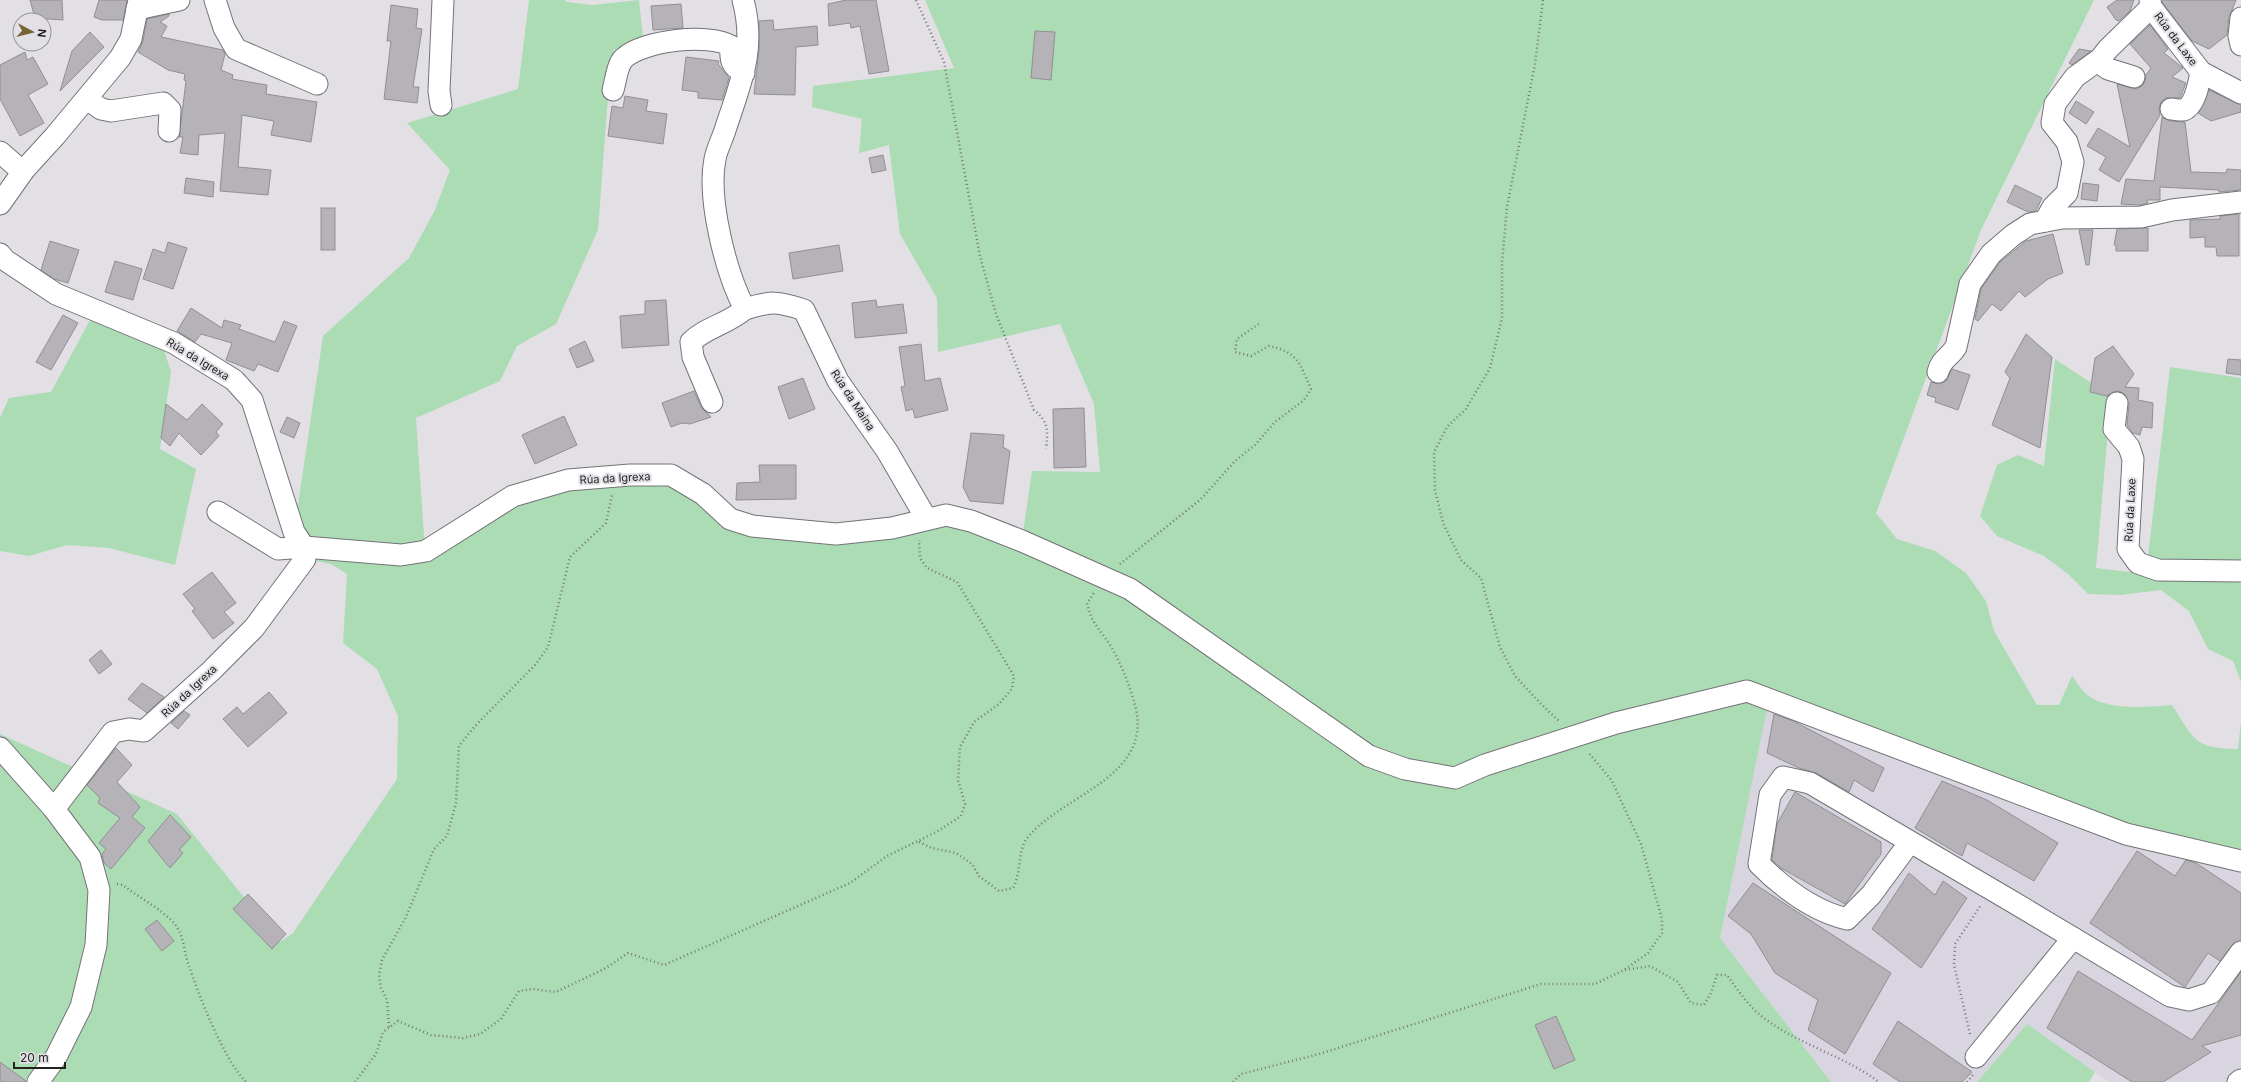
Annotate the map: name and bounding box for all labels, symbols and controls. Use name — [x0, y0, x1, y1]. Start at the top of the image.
street label: Rúa da Laxe — [2151, 9, 2201, 69]
north arrow — [12, 12, 52, 52]
text: N — [34, 28, 49, 38]
street label: Rúa da Igrexa — [164, 335, 232, 383]
street label: Rúa da Maina — [828, 367, 878, 433]
street label: Rúa da Igrexa — [579, 469, 651, 487]
street label: Rúa da Laxe — [2121, 478, 2139, 542]
street label: Rúa da Igrexa — [158, 662, 220, 720]
scale bar — [14, 1044, 65, 1070]
text: 20 m — [20, 1050, 49, 1065]

